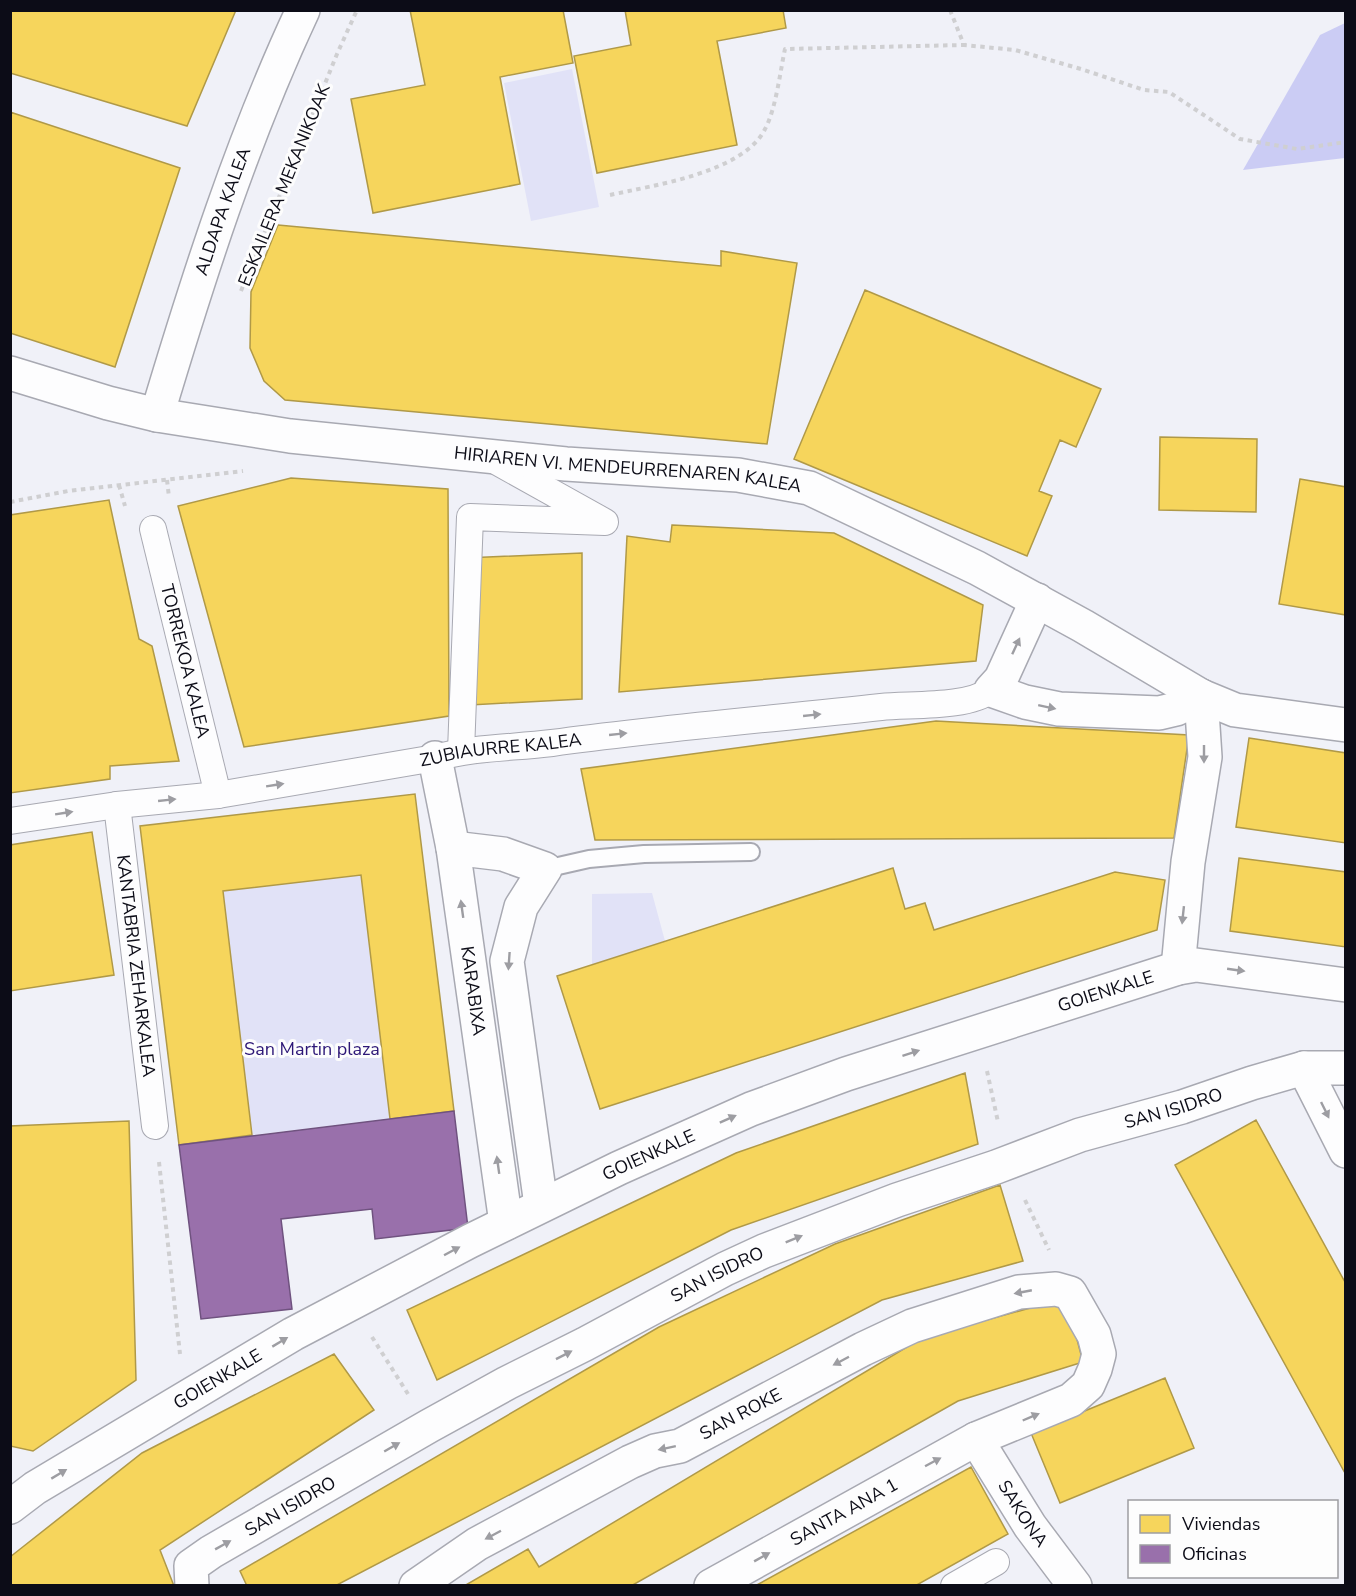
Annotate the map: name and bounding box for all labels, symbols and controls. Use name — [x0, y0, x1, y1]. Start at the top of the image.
street label: ESKAILERA MEKANIKOAK — [232, 80, 336, 290]
street label: ALDAPA KALEA — [189, 144, 256, 278]
street label: HIRIAREN VI. MENDEURRENAREN KALEA — [453, 441, 803, 498]
street label: TORREKOA KALEA — [155, 582, 216, 741]
one-way arrow — [1011, 637, 1021, 655]
one-way arrow — [1038, 703, 1057, 712]
one-way arrow — [802, 710, 821, 720]
street label: ZUBIAURRE KALEA — [418, 727, 583, 772]
one-way arrow — [608, 729, 627, 739]
one-way arrow — [1199, 745, 1209, 764]
one-way arrow — [266, 780, 285, 789]
one-way arrow — [158, 795, 177, 805]
one-way arrow — [54, 809, 73, 818]
street label: KANTABRIA ZEHARKALEA — [111, 854, 161, 1078]
one-way arrow — [457, 900, 466, 919]
one-way arrow — [1178, 905, 1188, 924]
street label: KARABIXA — [455, 944, 491, 1037]
one-way arrow — [505, 952, 514, 971]
street label: GOIENKALE — [1054, 965, 1157, 1018]
one-way arrow — [1227, 966, 1246, 975]
park label: San Martin plaza — [244, 1037, 380, 1061]
one-way arrow — [902, 1048, 920, 1058]
street label: SAN ISIDRO — [1121, 1082, 1226, 1134]
one-way arrow — [1320, 1101, 1330, 1118]
one-way arrow — [719, 1114, 737, 1123]
street label: GOIENKALE — [598, 1124, 699, 1186]
one-way arrow — [494, 1155, 503, 1174]
one-way arrow — [785, 1234, 803, 1243]
street label: SAN ISIDRO — [666, 1241, 768, 1308]
one-way arrow — [443, 1246, 460, 1256]
one-way arrow — [1013, 1288, 1032, 1297]
one-way arrow — [272, 1337, 288, 1348]
street label: GOIENKALE — [169, 1343, 266, 1415]
one-way arrow — [555, 1350, 572, 1360]
one-way arrow — [832, 1355, 850, 1365]
street label: SAN ROKE — [695, 1382, 786, 1445]
one-way arrow — [1022, 1412, 1040, 1422]
one-way arrow — [384, 1442, 401, 1452]
one-way arrow — [658, 1444, 677, 1454]
one-way arrow — [925, 1457, 942, 1467]
one-way arrow — [51, 1469, 67, 1480]
street label: SAN ISIDRO — [240, 1470, 340, 1542]
street label: SANTA ANA 1 — [786, 1472, 902, 1552]
street label: SAKONA — [992, 1476, 1054, 1552]
legend — [1128, 1500, 1338, 1578]
text: Viviendas — [1181, 1512, 1261, 1536]
one-way arrow — [485, 1530, 502, 1540]
one-way arrow — [215, 1540, 232, 1550]
text: Oficinas — [1182, 1542, 1247, 1566]
one-way arrow — [754, 1552, 771, 1562]

